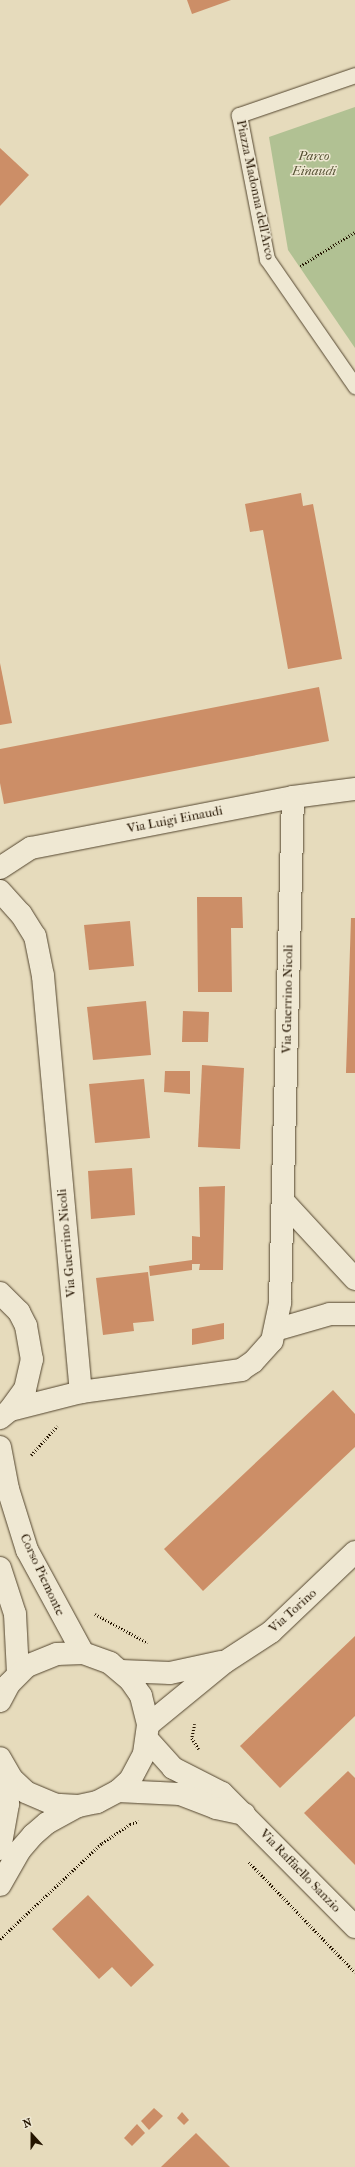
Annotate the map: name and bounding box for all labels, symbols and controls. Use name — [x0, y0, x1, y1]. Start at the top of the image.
street label: Piazza Madonna dell'Arco — [233, 119, 277, 261]
park label: Parco Einaudi — [292, 149, 336, 180]
street label: Via Luigi Einaudi — [126, 803, 224, 837]
street label: Via Guerrino Nicoli — [279, 944, 297, 1054]
street label: Via Guerrino Nicoli — [54, 1188, 80, 1298]
street label: Corso Piemonte — [16, 1531, 68, 1619]
street label: Via Torino — [266, 1586, 320, 1636]
street label: Via Raffaello Sanzio — [256, 1826, 344, 1916]
north arrow — [12, 2115, 52, 2155]
text: N — [21, 2116, 34, 2131]

